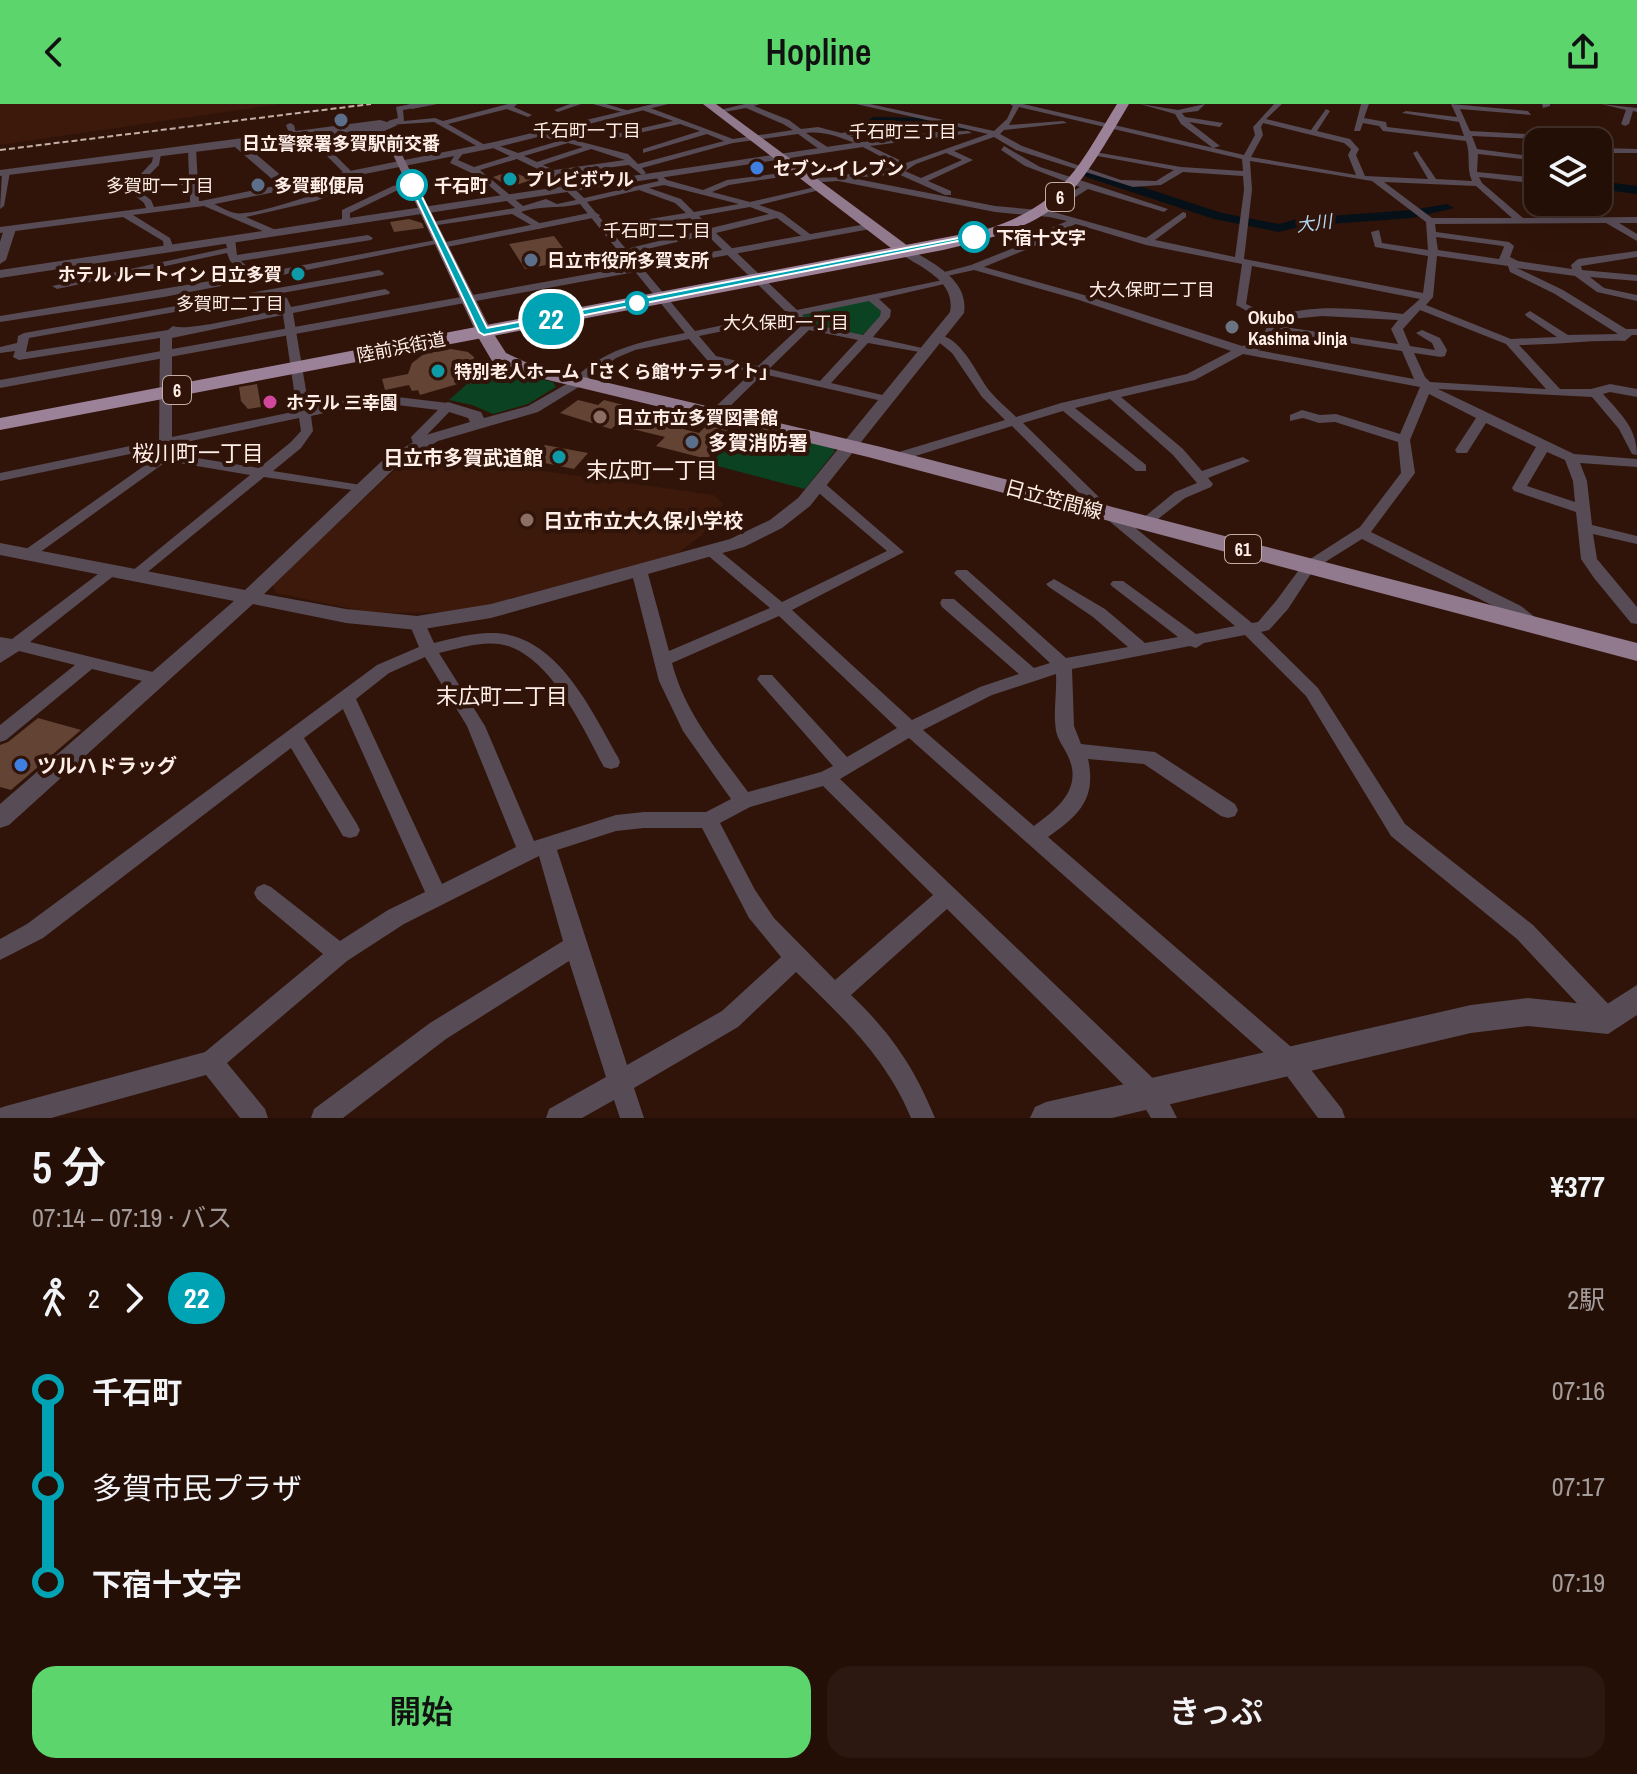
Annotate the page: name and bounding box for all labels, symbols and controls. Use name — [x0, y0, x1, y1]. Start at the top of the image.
text: Hopline — [765, 28, 872, 76]
icon: back — [32, 30, 76, 74]
icon: share — [1561, 30, 1605, 74]
marker: 日立警察署多賀駅前交番 — [332, 111, 350, 129]
district label: 千石町一丁目 — [533, 118, 641, 143]
district label: 千石町三丁目 — [849, 119, 957, 144]
map controls — [1524, 128, 1612, 216]
button: layers — [1524, 128, 1612, 216]
place label: 日立警察署多賀駅前交番 — [242, 131, 440, 156]
place label: セブン-イレブン — [773, 156, 904, 181]
marker: セブン-イレブン — [748, 159, 766, 177]
place label: プレビボウル — [526, 167, 634, 192]
marker: 千石町 — [397, 170, 427, 200]
marker: プレビボウル — [501, 170, 519, 188]
district label: 多賀町一丁目 — [106, 173, 214, 198]
place label: 多賀郵便局 — [274, 173, 364, 198]
place label: 千石町 — [434, 173, 488, 198]
marker: 多賀郵便局 — [249, 176, 267, 194]
road number: 6 — [1046, 183, 1074, 211]
water label: 大川 — [1295, 208, 1335, 238]
district label: 千石町二丁目 — [603, 218, 711, 243]
marker: 下宿十文字 — [959, 222, 989, 252]
place label: 下宿十文字 — [996, 225, 1086, 250]
place label: 日立市役所多賀支所 — [547, 248, 709, 273]
marker: 日立市役所多賀支所 — [522, 251, 540, 269]
place label: ホテル ルートイン 日立多賀 — [58, 262, 282, 287]
marker: ホテル ルートイン 日立多賀 — [289, 265, 307, 283]
district label: 大久保町二丁目 — [1089, 277, 1215, 302]
district label: 多賀町二丁目 — [176, 291, 284, 316]
unlabelled marker — [626, 292, 648, 314]
line badge: 22 — [515, 293, 587, 345]
text: 22 — [538, 300, 564, 338]
place label: Okubo Kashima Jinja — [1248, 305, 1348, 351]
district label: 大久保町一丁目 — [723, 310, 849, 335]
marker: Okubo Kashima Jinja — [1223, 318, 1241, 336]
street label: 陸前浜街道 — [354, 326, 448, 368]
place label: 特別老人ホーム「さくら館サテライト」 — [454, 359, 777, 384]
marker: 特別老人ホーム「さくら館サテライト」 — [429, 362, 447, 380]
road number: 6 — [163, 376, 191, 404]
place label: ホテル 三幸園 — [286, 390, 398, 415]
marker: ホテル 三幸園 — [261, 393, 279, 411]
place label: 日立市立多賀図書館 — [616, 405, 778, 430]
marker: 日立市立多賀図書館 — [591, 408, 609, 426]
place label: 多賀消防署 — [708, 429, 808, 456]
marker: 多賀消防署 — [683, 433, 701, 451]
district label: 桜川町一丁目 — [132, 438, 264, 468]
place label: 日立市多賀武道館 — [383, 444, 543, 471]
marker: 日立市多賀武道館 — [550, 448, 568, 466]
district label: 末広町一丁目 — [586, 455, 718, 485]
street label: 日立笠間線 — [1002, 473, 1106, 525]
place label: 日立市立大久保小学校 — [543, 507, 743, 534]
marker: 日立市立大久保小学校 — [518, 511, 536, 529]
road number: 61 — [1225, 535, 1261, 563]
district label: 末広町二丁目 — [436, 681, 568, 711]
place label: ツルハドラッグ — [37, 752, 177, 779]
marker: ツルハドラッグ — [12, 756, 30, 774]
text: 5 分 — [32, 1137, 106, 1197]
text: ¥377 — [1550, 1166, 1605, 1206]
text: 07:14 – 07:19 · バス — [32, 1200, 232, 1235]
icon: walk — [32, 1276, 76, 1320]
icon: forward — [112, 1276, 156, 1320]
text: 22 — [184, 1279, 209, 1317]
text: 2 — [88, 1281, 100, 1316]
text: 2駅 — [1567, 1282, 1605, 1317]
text: 千石町 — [92, 1372, 182, 1412]
text: 07:16 — [1552, 1373, 1605, 1408]
text: 多賀市民プラザ — [92, 1468, 302, 1508]
text: 07:17 — [1552, 1469, 1605, 1504]
text: 下宿十文字 — [92, 1564, 242, 1604]
text: 07:19 — [1552, 1565, 1605, 1600]
button: 開始 — [32, 1666, 811, 1758]
button: きっぷ — [827, 1666, 1605, 1758]

